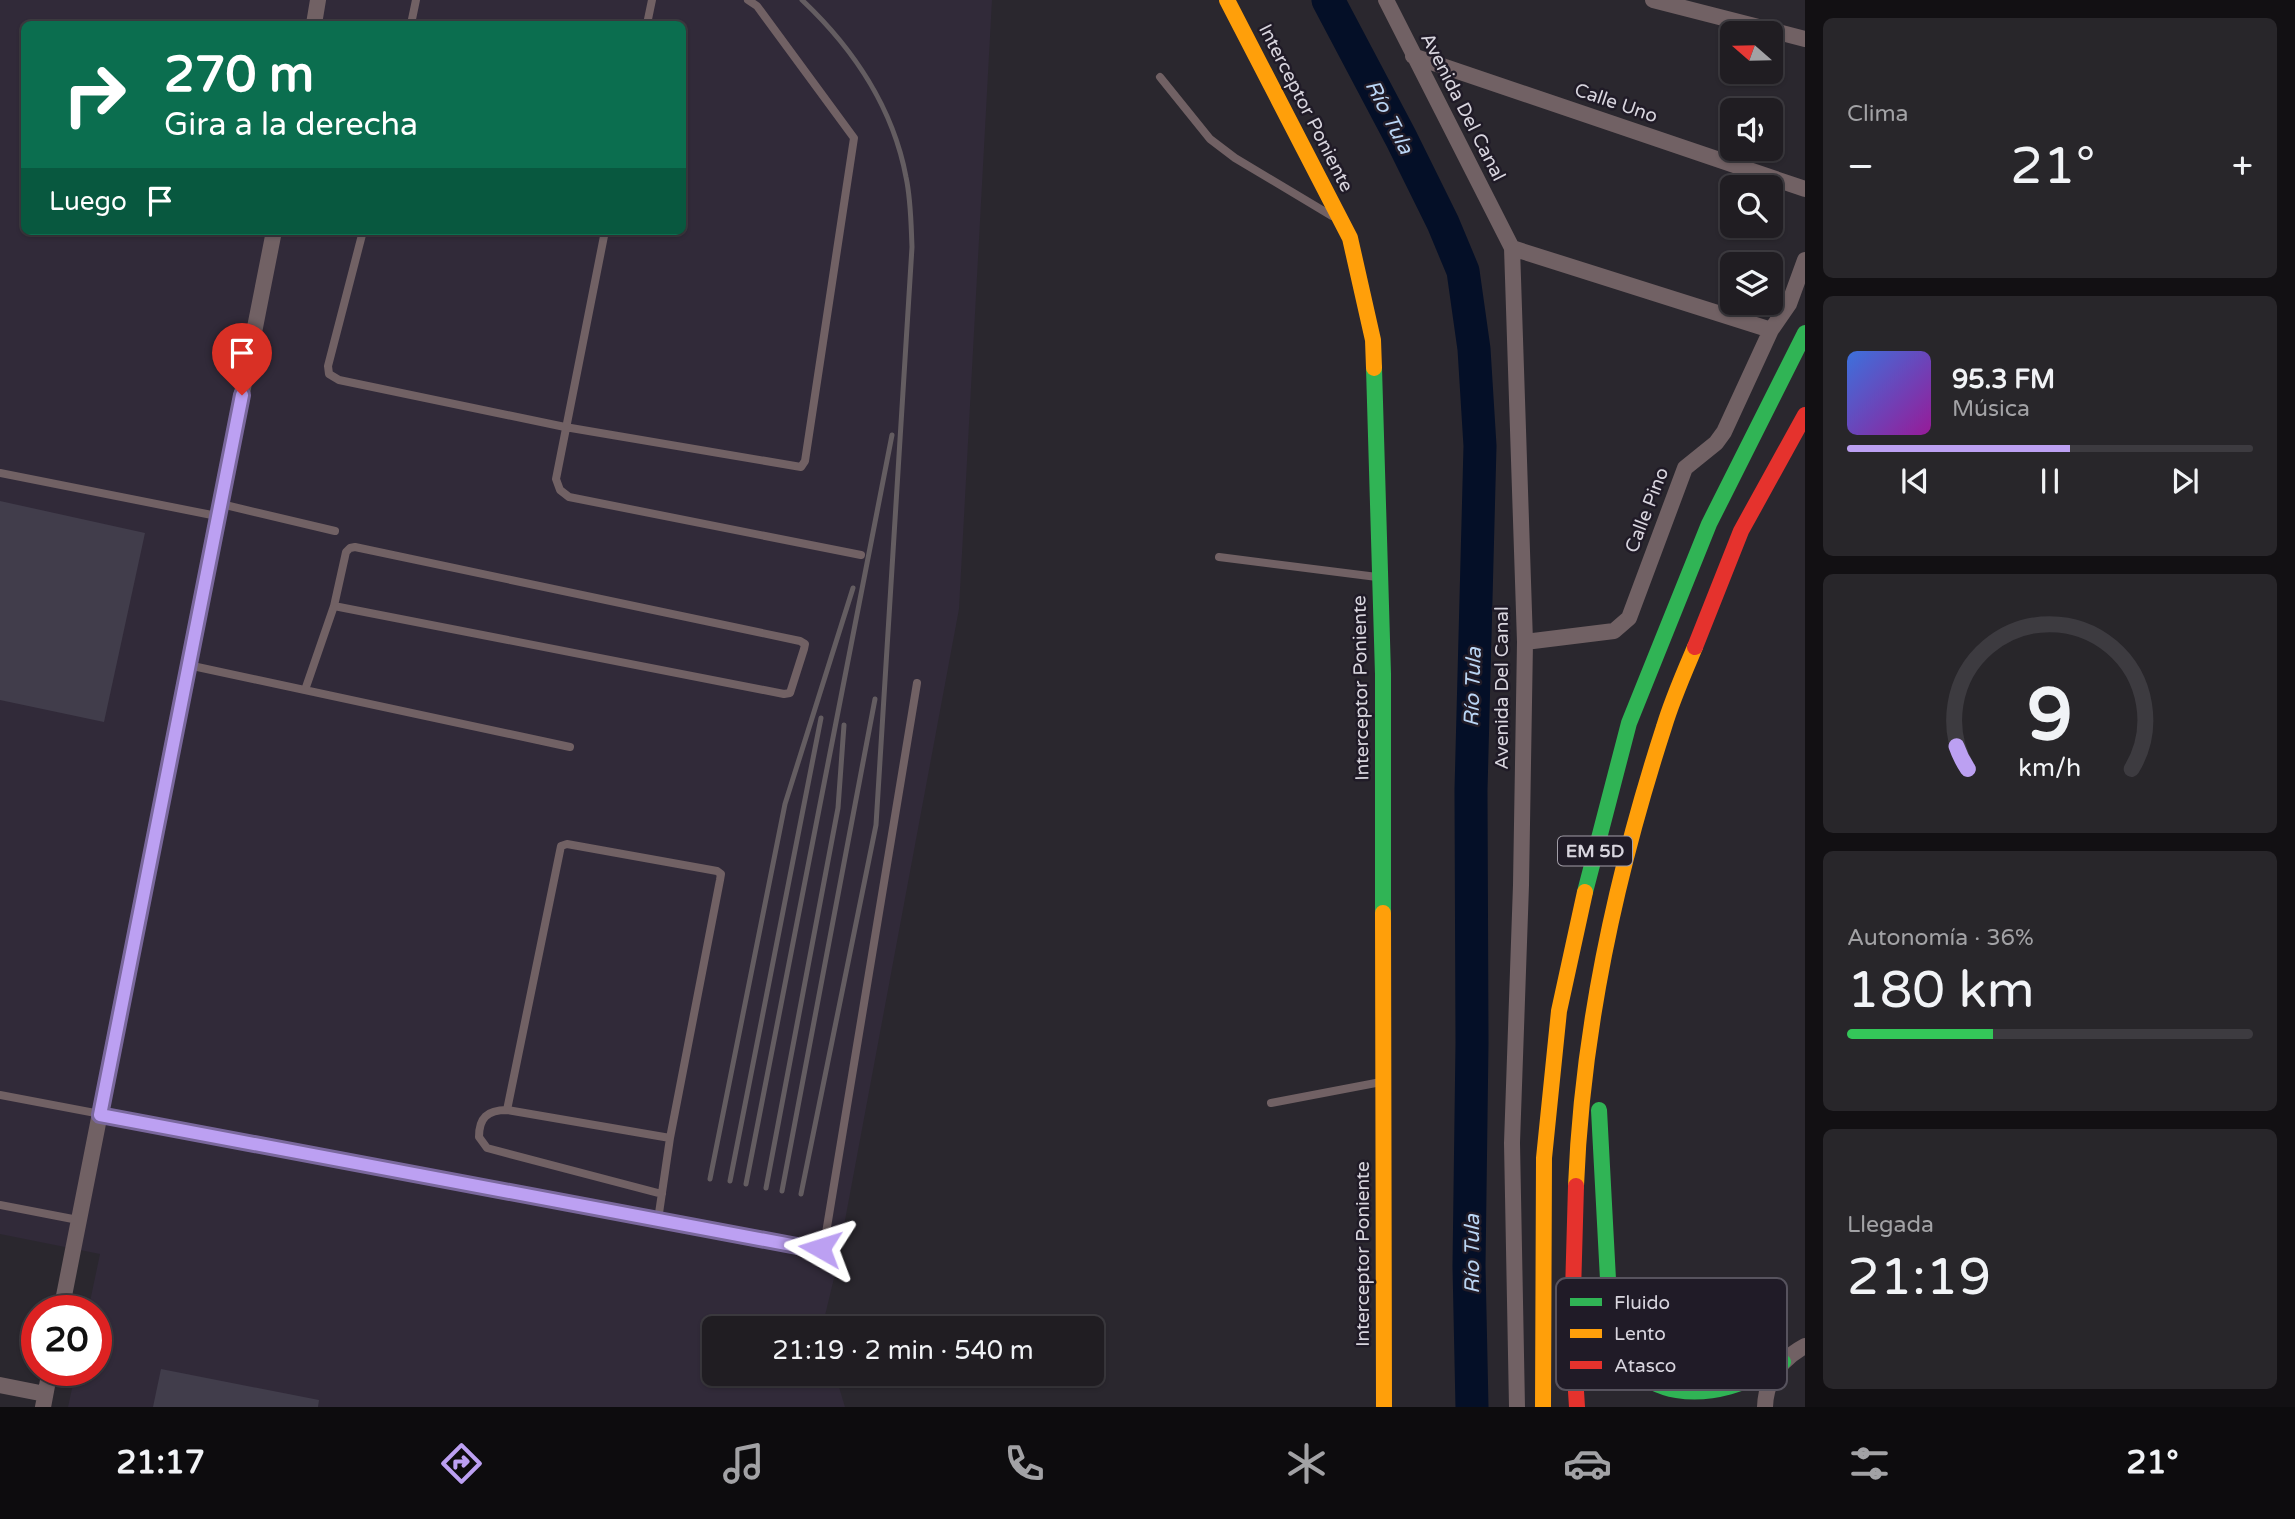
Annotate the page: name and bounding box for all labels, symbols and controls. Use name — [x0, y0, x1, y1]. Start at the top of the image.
street label: Interceptor Poniente — [1254, 20, 1358, 196]
north arrow — [1720, 21, 1783, 84]
map controls — [1720, 21, 1783, 315]
street label: Avenida Del Canal — [1416, 29, 1510, 185]
text: 270 m — [164, 46, 314, 105]
icon: right — [49, 49, 140, 140]
water label: Río Tula — [1360, 76, 1419, 159]
street label: Calle Uno — [1572, 79, 1660, 127]
button: sound — [1720, 98, 1783, 161]
text: Clima — [1847, 100, 1908, 128]
text: Gira a la derecha — [164, 106, 418, 144]
text: 21° — [2010, 135, 2095, 198]
text: − — [1847, 144, 1874, 190]
text: + — [2232, 144, 2253, 190]
button: search — [1720, 175, 1783, 238]
icon: arrive — [141, 182, 179, 220]
text: Luego — [49, 186, 127, 217]
button: layers — [1720, 252, 1783, 315]
pin — [212, 323, 272, 395]
icon: arrive — [223, 334, 261, 372]
text: 95.3 FM — [1952, 364, 2055, 395]
text: Música — [1952, 395, 2030, 423]
icon: previous — [1896, 462, 1934, 500]
icon: pause — [2031, 462, 2069, 500]
icon: next — [2166, 462, 2204, 500]
street label: Calle Pino — [1621, 464, 1673, 556]
street label: Interceptor Poniente — [1348, 595, 1374, 781]
street label: Avenida Del Canal — [1491, 606, 1513, 770]
water label: Río Tula — [1459, 646, 1487, 727]
text: 9 — [2027, 673, 2073, 761]
text: km/h — [2019, 753, 2081, 783]
road number: EM 5D — [1558, 836, 1632, 866]
text: Autonomía · 36% — [1847, 924, 2034, 952]
text: 180 km — [1847, 959, 2035, 1022]
street label: Interceptor Poniente — [1352, 1161, 1374, 1347]
position arrow — [783, 1211, 857, 1285]
text: Llegada — [1847, 1211, 1934, 1239]
water label: Río Tula — [1460, 1213, 1485, 1294]
text: 21:19 — [1847, 1246, 1991, 1309]
legend — [1556, 1278, 1787, 1390]
text: Fluido — [1614, 1292, 1670, 1314]
speed limit sign: 20 — [21, 1295, 112, 1386]
text: Lento — [1614, 1323, 1666, 1345]
text: 21:19 · 2 min · 540 m — [772, 1335, 1034, 1366]
text: Atasco — [1614, 1355, 1676, 1377]
icon: directions — [437, 1439, 486, 1488]
icon: music — [719, 1439, 768, 1488]
icon: phone — [1000, 1439, 1049, 1488]
icon: climate — [1282, 1439, 1331, 1488]
icon: car — [1563, 1439, 1612, 1488]
icon: filters — [1845, 1439, 1894, 1488]
text: 21:17 — [116, 1444, 205, 1482]
text: 21° — [2126, 1444, 2179, 1482]

